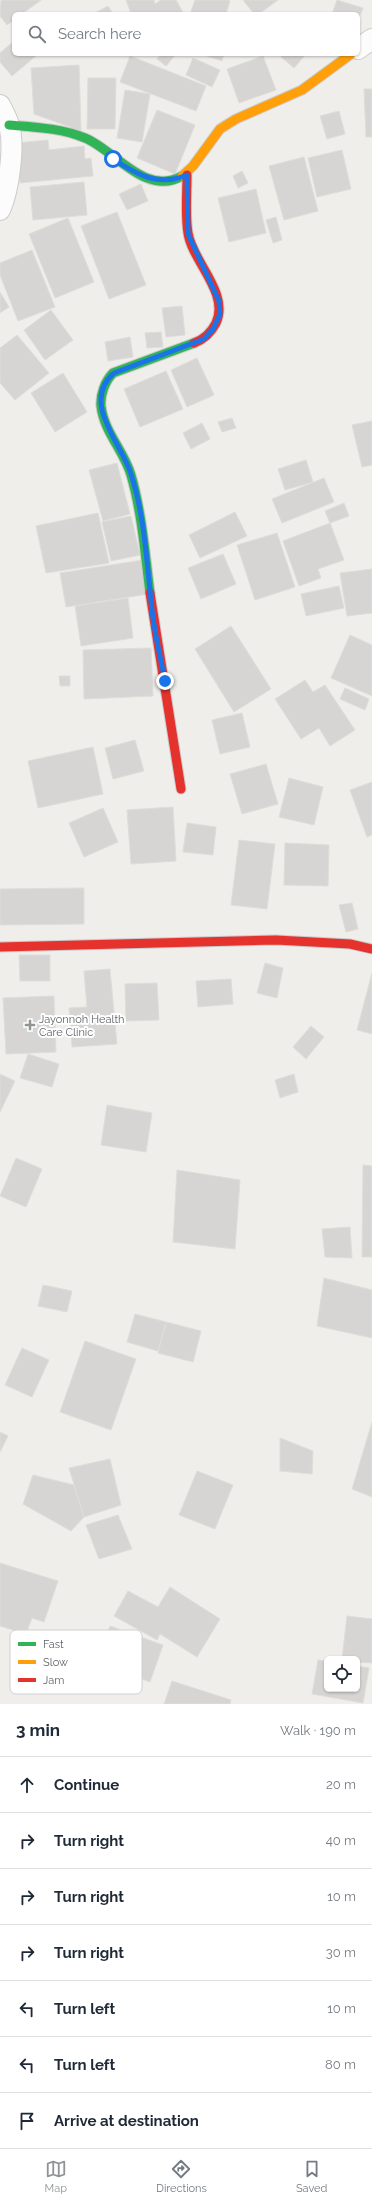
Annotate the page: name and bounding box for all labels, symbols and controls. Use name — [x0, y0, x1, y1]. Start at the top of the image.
search box — [12, 12, 360, 56]
icon: search — [26, 23, 48, 45]
text: Search here — [58, 25, 141, 43]
route start — [104, 150, 122, 168]
route end — [156, 672, 174, 690]
place label: Jayonnoh Health Care Clinic — [39, 1013, 124, 1039]
marker: Jayonnoh Health Care Clinic — [24, 1019, 36, 1031]
legend — [10, 1630, 142, 1694]
text: Fast — [43, 1638, 64, 1651]
text: Slow — [43, 1656, 68, 1669]
map controls — [324, 1656, 360, 1692]
button: locate — [324, 1656, 360, 1692]
text: Jam — [43, 1674, 64, 1687]
text: 3 min — [16, 1720, 60, 1740]
text: Walk · 190 m — [280, 1723, 356, 1738]
icon: ahead — [16, 1774, 38, 1796]
text: Continue — [54, 1776, 119, 1794]
text: 20 m — [326, 1777, 356, 1792]
icon: right — [16, 1830, 38, 1852]
text: Turn right — [54, 1832, 124, 1850]
text: 40 m — [326, 1833, 356, 1848]
icon: right — [16, 1886, 38, 1908]
text: Turn right — [54, 1888, 124, 1906]
text: 10 m — [327, 1889, 356, 1904]
icon: right — [16, 1942, 38, 1964]
text: Turn right — [54, 1944, 124, 1962]
text: 30 m — [326, 1945, 356, 1960]
icon: left — [16, 1998, 38, 2020]
text: Turn left — [54, 2000, 115, 2018]
text: 10 m — [327, 2001, 356, 2016]
icon: left — [16, 2054, 38, 2076]
text: Turn left — [54, 2056, 115, 2074]
text: 80 m — [325, 2057, 356, 2072]
icon: arrive — [16, 2110, 38, 2132]
text: Arrive at destination — [54, 2112, 199, 2130]
tab: Map — [45, 2158, 67, 2195]
tab: Directions — [156, 2158, 207, 2195]
tab: Saved — [296, 2158, 327, 2195]

